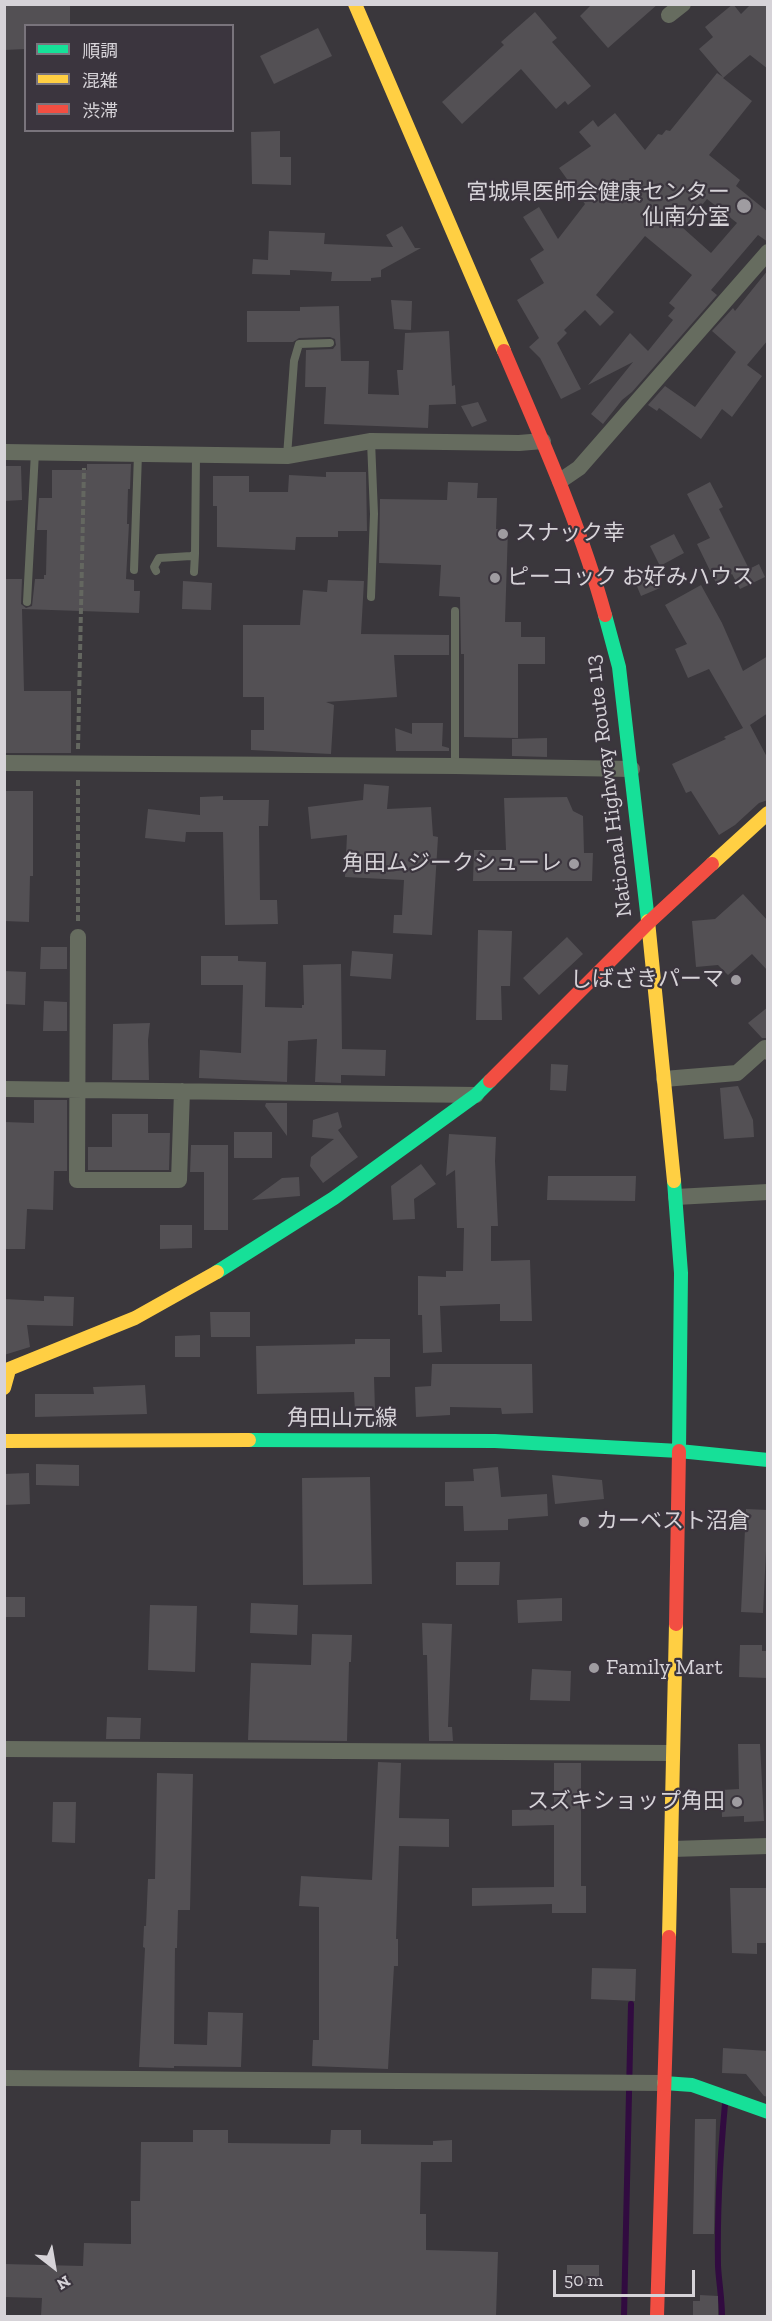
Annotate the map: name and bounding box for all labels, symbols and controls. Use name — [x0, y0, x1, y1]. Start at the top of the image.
legend — [24, 24, 234, 132]
text: 順調 — [82, 40, 118, 62]
text: 混雑 — [82, 70, 118, 92]
text: 渋滞 — [82, 100, 118, 122]
place label: 宮城県医師会健康センター 仙南分室 — [466, 180, 730, 231]
marker: 宮城県医師会健康センター 仙南分室 — [735, 197, 753, 215]
place label: スナック幸 — [515, 521, 625, 547]
marker: スナック幸 — [496, 527, 510, 541]
place label: ピーコック お好みハウス — [507, 565, 754, 591]
marker: ピーコック お好みハウス — [488, 571, 502, 585]
street label: National Highway Route 113 — [580, 653, 638, 919]
place label: 角田ムジークシューレ — [342, 851, 562, 877]
marker: 角田ムジークシューレ — [567, 857, 581, 871]
place label: しばざきパーマ — [570, 967, 724, 993]
marker: しばざきパーマ — [729, 973, 743, 987]
street label: 角田山元線 — [287, 1406, 397, 1432]
place label: カーベスト沼倉 — [596, 1509, 750, 1535]
marker: カーベスト沼倉 — [577, 1515, 591, 1529]
place label: Family Mart — [606, 1655, 723, 1681]
marker: Family Mart — [587, 1661, 601, 1675]
place label: スズキショップ角田 — [527, 1789, 725, 1815]
marker: スズキショップ角田 — [730, 1795, 744, 1809]
north arrow — [24, 2237, 84, 2297]
scale bar — [556, 2258, 698, 2296]
text: 50 m — [564, 2269, 603, 2291]
text: N — [53, 2272, 74, 2294]

